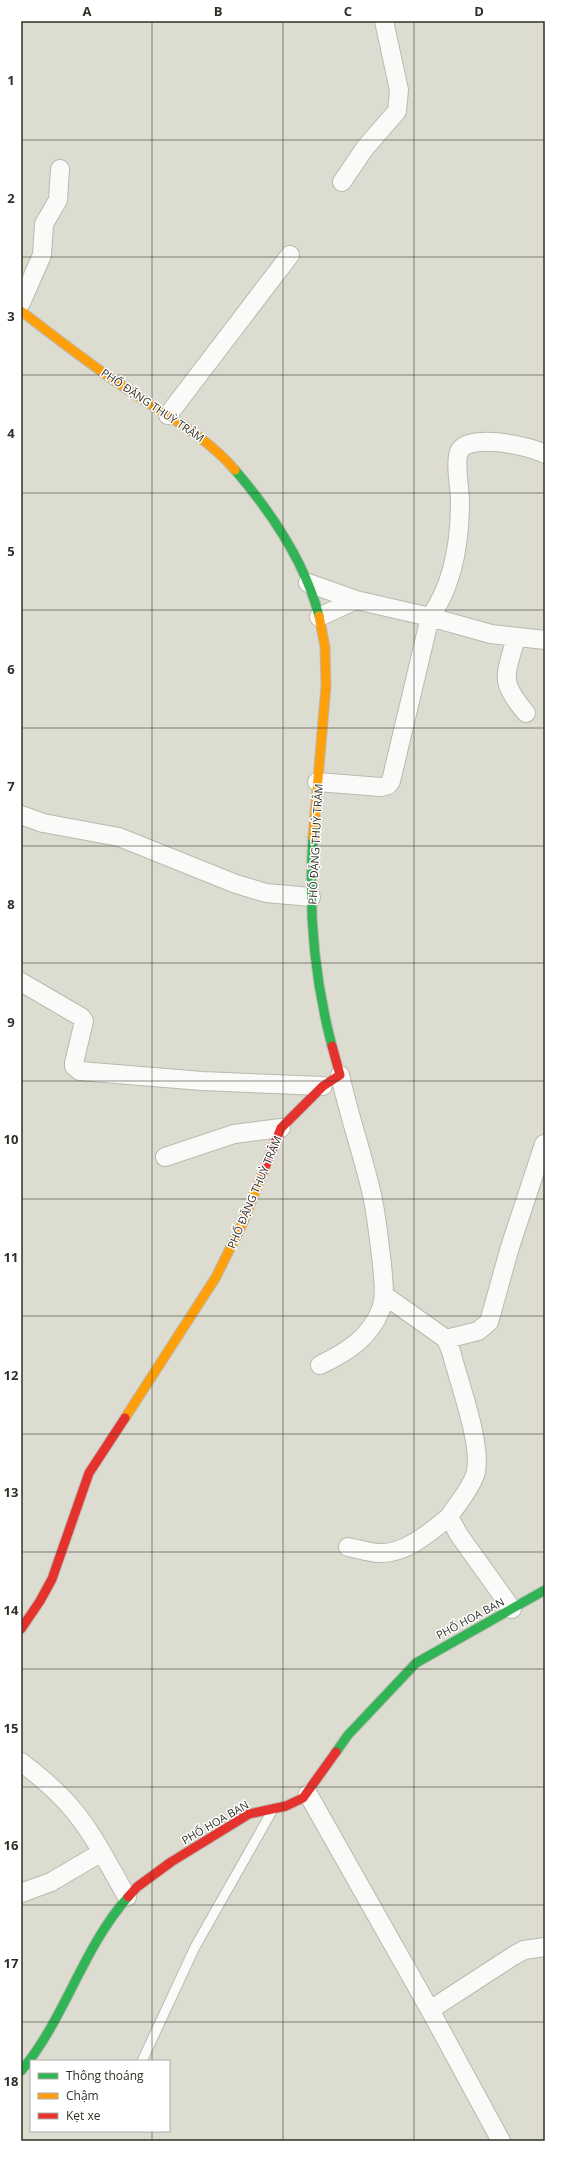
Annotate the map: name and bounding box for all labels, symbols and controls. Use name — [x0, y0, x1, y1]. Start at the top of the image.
text: A — [83, 2, 92, 20]
text: B — [214, 2, 223, 20]
text: C — [344, 2, 352, 20]
text: D — [474, 2, 484, 20]
text: 1 — [7, 71, 15, 89]
text: 2 — [7, 189, 15, 207]
text: 3 — [7, 307, 15, 325]
street label: PHỐ ĐẶNG THUỲ TRÂM — [99, 365, 207, 445]
text: 4 — [7, 424, 15, 442]
text: 5 — [7, 542, 15, 560]
text: 6 — [7, 660, 15, 678]
text: 7 — [7, 777, 15, 795]
street label: PHỐ ĐẶNG THUỲ TRÂM — [304, 783, 326, 905]
text: 8 — [7, 895, 15, 913]
text: 9 — [7, 1013, 15, 1031]
text: 10 — [4, 1130, 18, 1148]
street label: PHỐ ĐẶNG THUỲ TRÂM — [223, 1133, 285, 1251]
text: 11 — [4, 1248, 18, 1266]
text: 12 — [4, 1366, 19, 1384]
text: 13 — [4, 1483, 18, 1501]
street label: PHỐ HOA BAN — [433, 1594, 507, 1642]
text: 14 — [4, 1601, 19, 1619]
text: 15 — [4, 1719, 18, 1737]
street label: PHỐ HOA BAN — [179, 1797, 251, 1847]
text: 16 — [4, 1836, 19, 1854]
text: 17 — [4, 1954, 19, 1972]
legend — [30, 2060, 170, 2132]
text: Thông thoáng — [66, 2067, 144, 2084]
text: 18 — [4, 2072, 18, 2090]
text: Chậm — [66, 2087, 99, 2104]
text: Kẹt xe — [66, 2107, 101, 2124]

